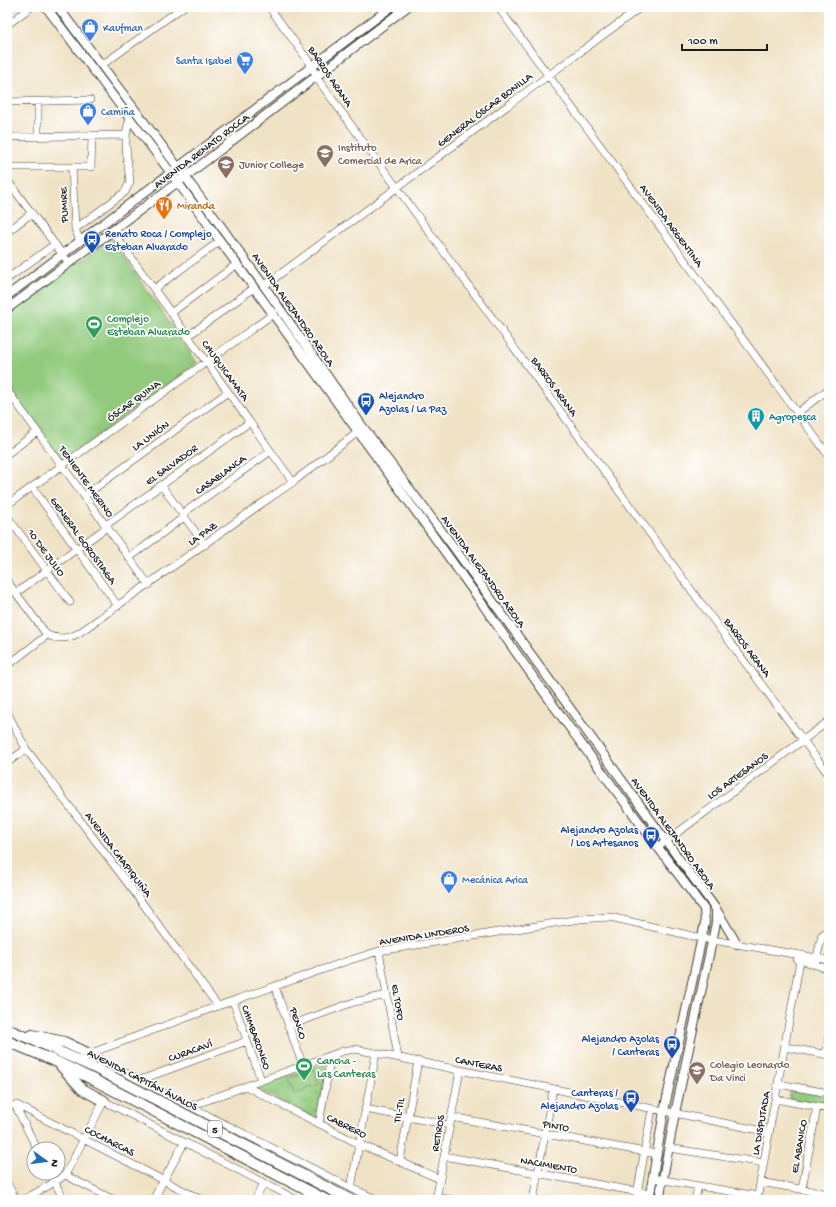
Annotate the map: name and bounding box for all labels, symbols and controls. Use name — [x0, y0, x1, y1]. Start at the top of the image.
shop icon: Kaufman — [80, 17, 100, 42]
place label: Kaufman — [103, 22, 144, 35]
scale bar — [682, 26, 767, 52]
text: 100 m — [687, 35, 718, 49]
street label: BARROS ARANA — [304, 44, 354, 110]
supermarket icon: Santa Isabel — [235, 50, 255, 75]
place label: Santa Isabel — [176, 56, 233, 68]
street label: GENERAL ÓSCAR BONILLA — [435, 70, 535, 150]
shop icon: Camiña — [78, 101, 98, 126]
place label: Camiña — [101, 107, 135, 119]
street label: AVENIDA RENATO ROCCA — [152, 112, 253, 191]
school or university icon: Instituto Comercial de Arica — [315, 143, 335, 168]
place label: Instituto Comercial de Arica — [338, 143, 423, 168]
school or university icon: Junior College — [216, 154, 236, 179]
place label: Junior College — [239, 160, 304, 172]
street label: AVENIDA ARGENTINA — [636, 182, 705, 270]
street label: PUMIRE — [58, 186, 72, 224]
restaurant icon: Miranda — [154, 195, 174, 220]
place label: Miranda — [177, 201, 216, 213]
bus stop icon: Renato Roca / Complejo Esteban Alvarado — [82, 229, 102, 254]
place label: Renato Roca / Complejo Esteban Alvarado — [105, 229, 212, 254]
street label: AVENIDA ALEJANDRO AZOLA — [249, 251, 336, 369]
sports icon: Complejo Esteban Alvarado — [84, 314, 104, 339]
place label: Complejo Esteban Alvarado — [107, 314, 190, 339]
street label: CHUQUICAMATA — [198, 338, 251, 404]
street label: BARROS ARANA — [527, 354, 579, 420]
street label: ÓSCAR QUINA — [105, 377, 163, 425]
bus stop icon: Alejandro Azolas / La Paz — [356, 391, 376, 416]
place label: Alejandro Azolas / La Paz — [379, 391, 447, 416]
building icon: Agropesca — [746, 406, 766, 431]
place label: Agropesca — [769, 412, 817, 424]
street label: LA UNIÓN — [130, 418, 172, 454]
street label: EL SALVADOR — [144, 442, 201, 488]
street label: TENIENTE MERINO — [55, 443, 116, 521]
street label: CASABLANCA — [193, 453, 249, 498]
street label: GENERAL GOROSTIAGA — [47, 495, 118, 587]
street label: AVENIDA ALEJANDRO AZOLA — [438, 514, 527, 631]
street label: LA PAZ — [186, 520, 221, 549]
street label: 10 DE JULIO — [24, 526, 67, 579]
street label: BARROS ARANA — [720, 616, 773, 680]
street label: LOS ARTESANOS — [705, 750, 772, 803]
street label: AVENIDA ALEJANDRO AZOLA — [628, 776, 717, 893]
street label: AVENIDA CHAPIQUIÑA — [82, 810, 154, 900]
place label: Alejandro Azolas / Los Artesanos — [561, 825, 639, 850]
bus stop icon: Alejandro Azolas / Los Artesanos — [641, 825, 661, 850]
shop icon: Mecánica Arica — [439, 869, 459, 894]
place label: Mecánica Arica — [462, 875, 529, 887]
street label: AVENIDA LINDEROS — [378, 923, 471, 949]
street label: EL TOFO — [388, 983, 406, 1022]
street label: CHIMBARONGO — [238, 1004, 272, 1072]
street label: PENCO — [286, 1005, 308, 1041]
place label: Alejandro Azolas / Canteras — [582, 1034, 660, 1059]
bus stop icon: Alejandro Azolas / Canteras — [662, 1034, 682, 1059]
street label: CURACAVÍ — [167, 1037, 215, 1065]
street label: AVENIDA CAPITÁN ÁVALOS — [85, 1047, 200, 1114]
street label: CANTERAS — [454, 1054, 504, 1076]
sports icon: Cancha - Las Canteras — [294, 1056, 314, 1081]
place label: Cancha - Las Canteras — [317, 1056, 376, 1081]
school or university icon: Colegio Leonardo Da Vinci — [687, 1060, 707, 1085]
place label: Colegio Leonardo Da Vinci — [709, 1060, 790, 1085]
place label: Canteras / Alejandro Azolas — [541, 1088, 619, 1113]
bus stop icon: Canteras / Alejandro Azolas — [621, 1088, 641, 1113]
street label: LA DISPUTADA — [750, 1090, 774, 1156]
street label: TIL-TIL — [392, 1096, 408, 1125]
street label: CABRERO — [324, 1112, 368, 1142]
street label: RETIROS — [430, 1113, 448, 1153]
street label: EL ABANICO — [789, 1118, 811, 1174]
street label: PINTO — [540, 1119, 570, 1135]
road number: 5 — [208, 1121, 222, 1137]
street label: COCHARCAS — [82, 1124, 137, 1160]
north arrow — [26, 1141, 66, 1181]
street label: NACIMIENTO — [519, 1155, 578, 1177]
text: N — [47, 1158, 60, 1168]

